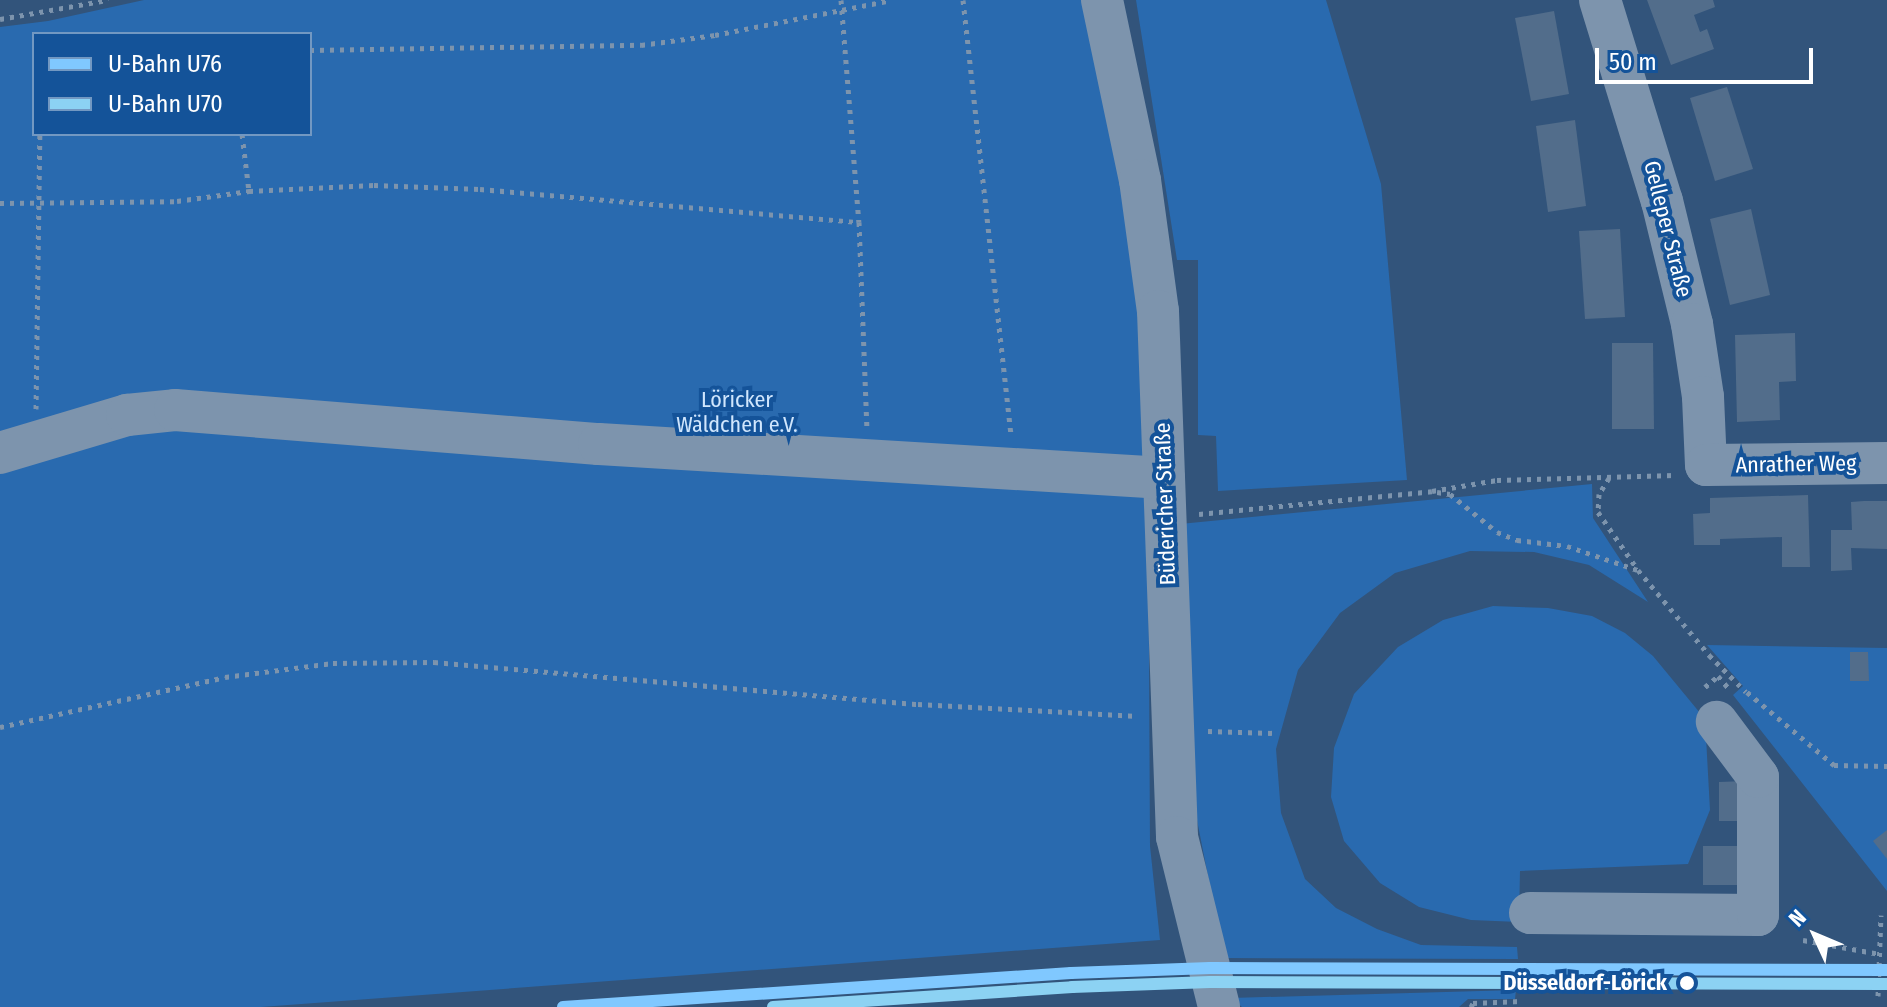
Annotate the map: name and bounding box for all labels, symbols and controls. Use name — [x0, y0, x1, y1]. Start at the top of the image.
legend — [32, 32, 312, 136]
scale bar — [1599, 32, 1817, 82]
text: 50 m — [1609, 48, 1657, 76]
text: U-Bahn U76 — [108, 50, 222, 78]
text: U-Bahn U70 — [108, 90, 223, 118]
street label: Gelleper Straße — [1638, 158, 1698, 300]
park label: Löricker Wäldchen e.V. — [676, 386, 798, 438]
street label: Büdericher Straße — [1149, 422, 1181, 586]
street label: Anrather Weg — [1735, 450, 1857, 478]
north arrow — [1775, 895, 1855, 975]
text: N — [1783, 904, 1812, 932]
place label: Düsseldorf-Lörick — [1503, 970, 1667, 996]
marker: Düsseldorf-Lörick — [1674, 970, 1700, 996]

